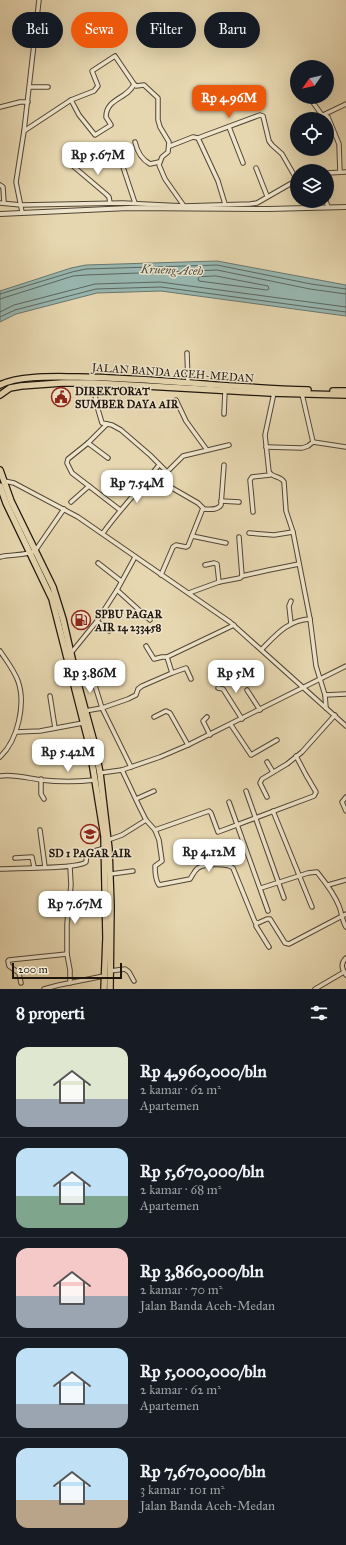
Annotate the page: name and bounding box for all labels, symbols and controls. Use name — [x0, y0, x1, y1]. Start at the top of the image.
chip: Beli — [12, 12, 63, 48]
chip: Sewa — [71, 12, 128, 48]
chip: Filter — [136, 12, 196, 48]
chip: Baru — [204, 12, 260, 48]
north arrow — [290, 60, 334, 104]
map controls — [290, 60, 334, 208]
pin: Rp 4.96M — [188, 85, 270, 119]
text: Rp 4.96M — [201, 90, 257, 106]
button: locate — [290, 112, 334, 156]
pin: Rp 5.67M — [57, 142, 139, 176]
text: Rp 5.67M — [71, 147, 125, 163]
button: layers — [290, 164, 334, 208]
water label: Krueng Aceh — [140, 262, 204, 278]
street label: JALAN BANDA ACEH-MEDAN — [90, 361, 255, 386]
place label: DIREKTORAT SUMBER DAYA AIR — [75, 385, 180, 411]
public building icon: DIREKTORAT SUMBER DAYA AIR — [50, 386, 72, 408]
pin: Rp 7.54M — [96, 470, 178, 504]
text: Rp 7.54M — [110, 475, 164, 491]
place label: SPBU PAGAR AIR 14 233458 — [94, 608, 163, 635]
fuel station icon: SPBU PAGAR AIR 14 233458 — [70, 609, 92, 631]
pin: Rp 3.86M — [49, 660, 131, 694]
pin: Rp 5M — [208, 660, 264, 694]
text: Rp 3.86M — [63, 665, 117, 681]
text: Rp 5M — [217, 665, 255, 681]
pin: Rp 5.42M — [27, 739, 109, 773]
text: Rp 5.42M — [41, 744, 95, 760]
school or university icon: SD 1 PAGAR AIR — [79, 823, 101, 845]
pin: Rp 4.12M — [168, 839, 250, 873]
text: Rp 4.12M — [182, 844, 236, 860]
place label: SD 1 PAGAR AIR — [49, 847, 133, 860]
pin: Rp 7.67M — [34, 891, 116, 925]
text: Rp 7.67M — [48, 896, 102, 912]
scale bar — [12, 961, 122, 980]
text: 200 m — [18, 963, 48, 976]
icon: filters — [308, 1002, 330, 1024]
text: 8 properti — [16, 1003, 85, 1024]
text: Rp 4,960,000/bln — [140, 1061, 267, 1082]
icon: home — [48, 1063, 96, 1111]
text: 2 kamar · 62 m² — [140, 1082, 221, 1098]
text: Apartemen — [140, 1098, 199, 1114]
text: Rp 5,670,000/bln — [140, 1161, 264, 1182]
icon: home — [48, 1164, 96, 1212]
text: 2 kamar · 68 m² — [140, 1182, 222, 1198]
text: Apartemen — [140, 1198, 199, 1214]
text: Rp 3,860,000/bln — [140, 1261, 264, 1282]
icon: home — [48, 1264, 96, 1312]
text: 2 kamar · 70 m² — [140, 1282, 222, 1298]
text: Jalan Banda Aceh-Medan — [140, 1298, 275, 1314]
text: Rp 5,000,000/bln — [140, 1361, 266, 1382]
icon: home — [48, 1364, 96, 1412]
text: 2 kamar · 62 m² — [140, 1382, 221, 1398]
text: Apartemen — [140, 1398, 199, 1414]
text: Rp 7,670,000/bln — [140, 1461, 266, 1482]
icon: home — [48, 1464, 96, 1512]
text: 3 kamar · 101 m² — [140, 1482, 224, 1498]
text: Jalan Banda Aceh-Medan — [140, 1498, 275, 1514]

